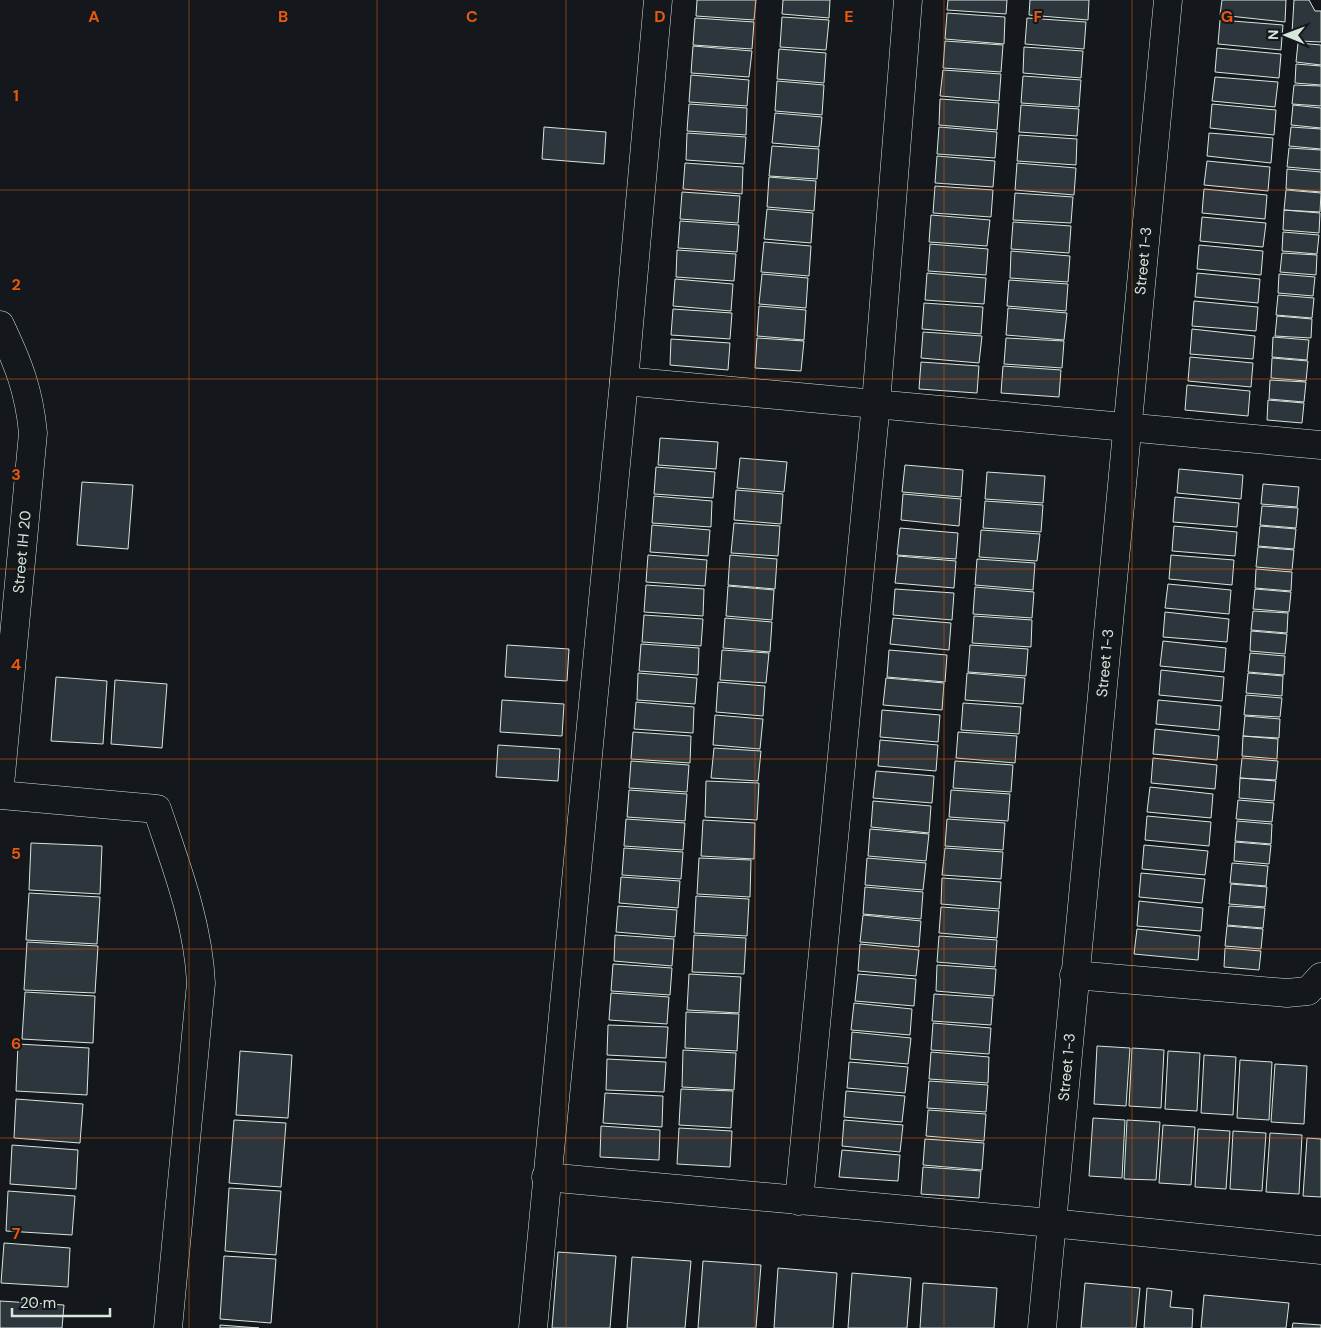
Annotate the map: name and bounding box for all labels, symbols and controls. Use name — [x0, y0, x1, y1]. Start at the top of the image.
text: A — [88, 6, 100, 27]
text: B — [278, 6, 288, 27]
text: C — [466, 6, 478, 27]
text: D — [654, 6, 666, 27]
text: E — [844, 6, 854, 27]
text: F — [1034, 6, 1043, 27]
text: G — [1221, 6, 1233, 27]
north arrow — [1261, 10, 1311, 60]
text: N — [1264, 30, 1282, 40]
text: 1 — [13, 85, 19, 106]
street label: Street 1-3 — [1130, 226, 1156, 296]
text: 2 — [11, 274, 21, 295]
text: 3 — [11, 464, 21, 485]
street label: Street IH 20 — [8, 510, 36, 594]
street label: Street 1-3 — [1092, 628, 1118, 698]
text: 4 — [11, 654, 21, 675]
text: 5 — [11, 843, 21, 864]
street label: Street 1-3 — [1054, 1032, 1080, 1102]
text: 6 — [11, 1033, 21, 1054]
text: 7 — [12, 1223, 21, 1244]
scale bar — [12, 1286, 110, 1318]
text: 20 m — [20, 1293, 56, 1313]

